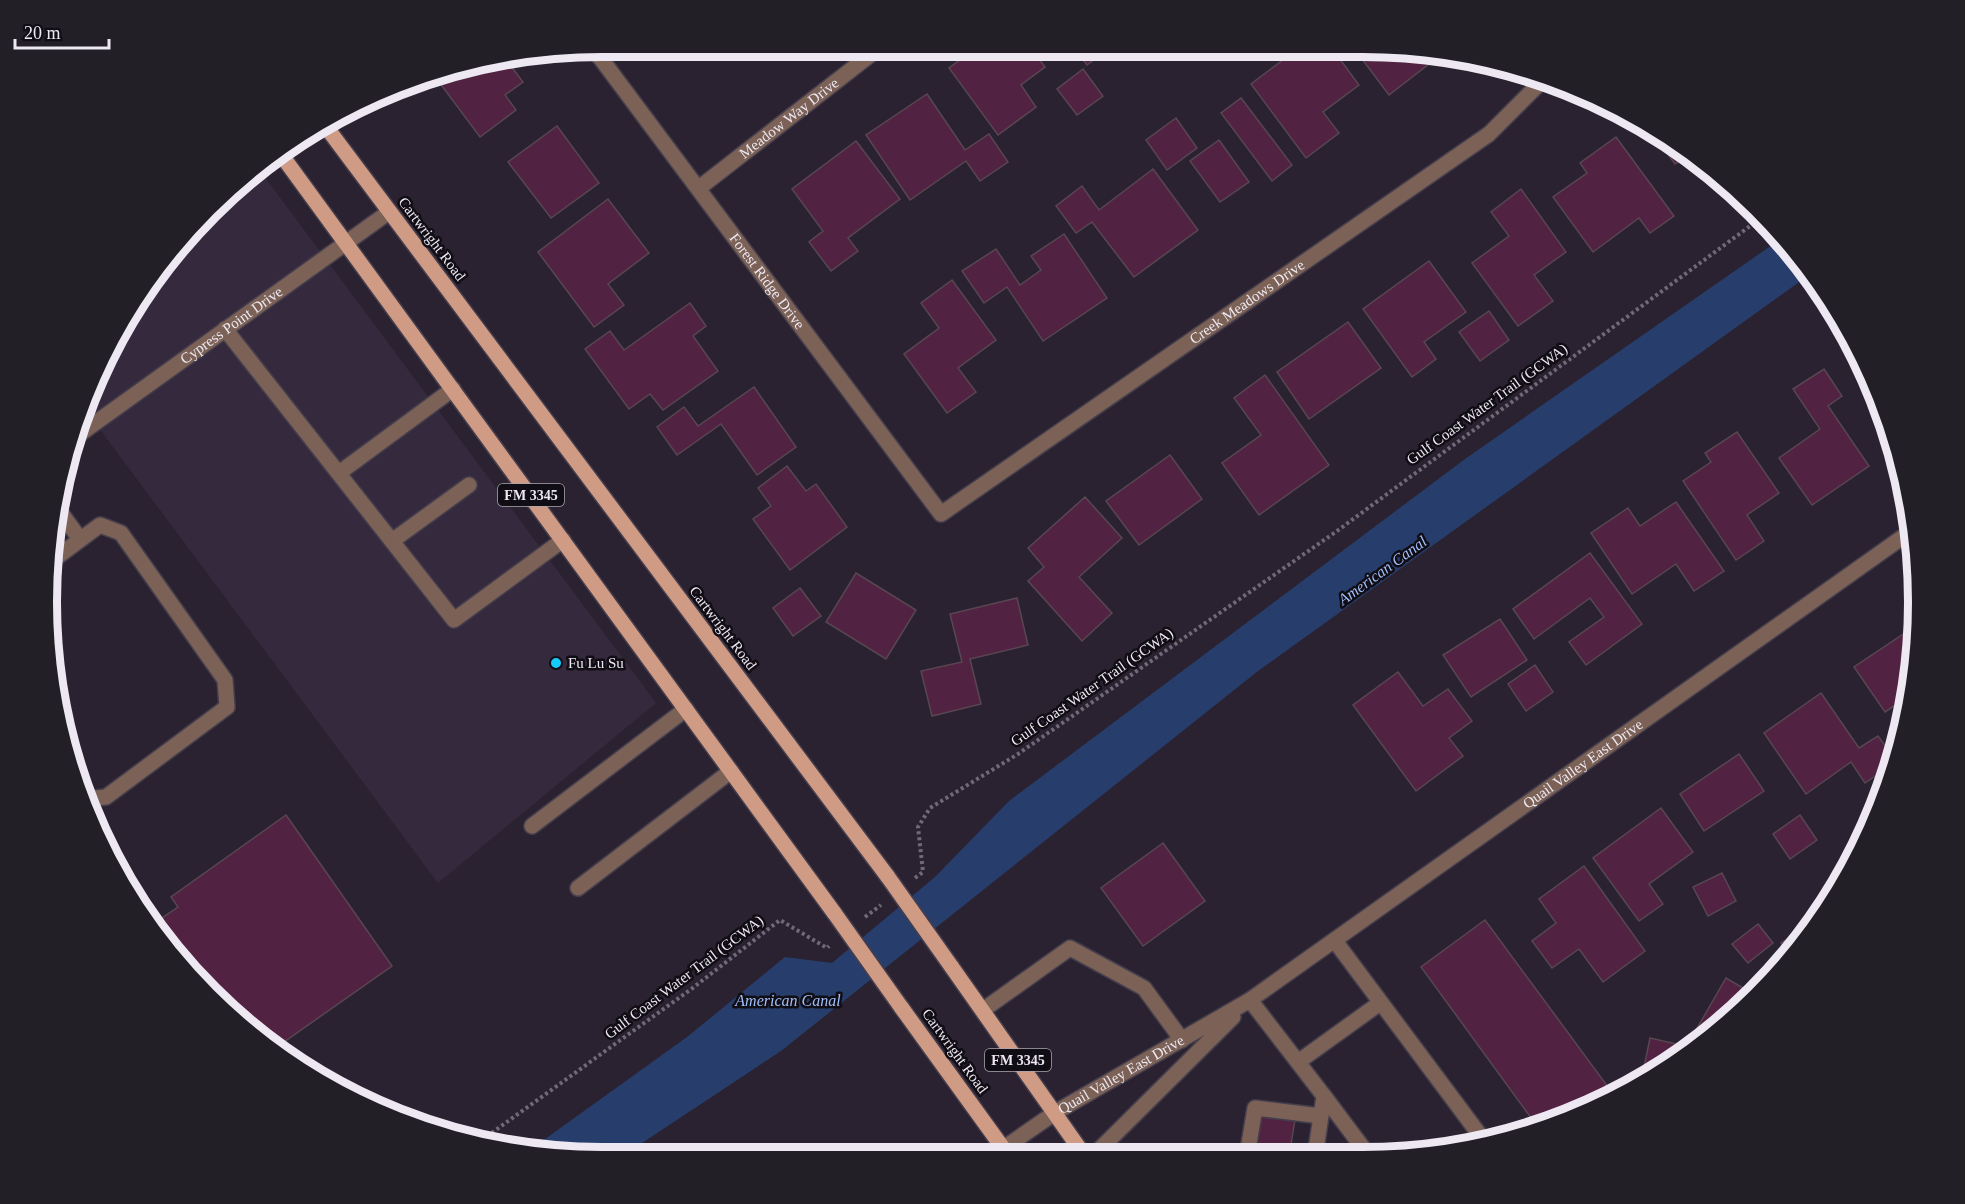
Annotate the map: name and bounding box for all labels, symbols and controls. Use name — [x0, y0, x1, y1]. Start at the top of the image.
scale bar — [15, 12, 110, 50]
text: 20 m — [24, 23, 61, 43]
street label: Meadow Way Drive — [736, 74, 842, 161]
street label: Cartwright Road — [395, 194, 469, 284]
street label: Forest Ridge Drive — [726, 230, 808, 332]
street label: Creek Meadows Drive — [1187, 256, 1308, 347]
street label: Cypress Point Drive — [177, 283, 286, 367]
street label: Gulf Coast Water Trail (GCWA) — [1404, 340, 1571, 468]
road number: FM 3345 — [498, 484, 564, 506]
water label: American Canal — [1334, 532, 1430, 609]
street label: Cartwright Road — [686, 583, 760, 673]
street label: Gulf Coast Water Trail (GCWA) — [1008, 625, 1177, 750]
place label: Fu Lu Su — [568, 655, 624, 671]
marker: Fu Lu Su — [549, 656, 563, 670]
street label: Quail Valley East Drive — [1520, 716, 1646, 812]
street label: Gulf Coast Water Trail (GCWA) — [602, 912, 767, 1043]
water label: American Canal — [734, 992, 841, 1009]
street label: Cartwright Road — [919, 1006, 991, 1097]
street label: Quail Valley East Drive — [1055, 1032, 1187, 1117]
road number: FM 3345 — [985, 1049, 1051, 1071]

